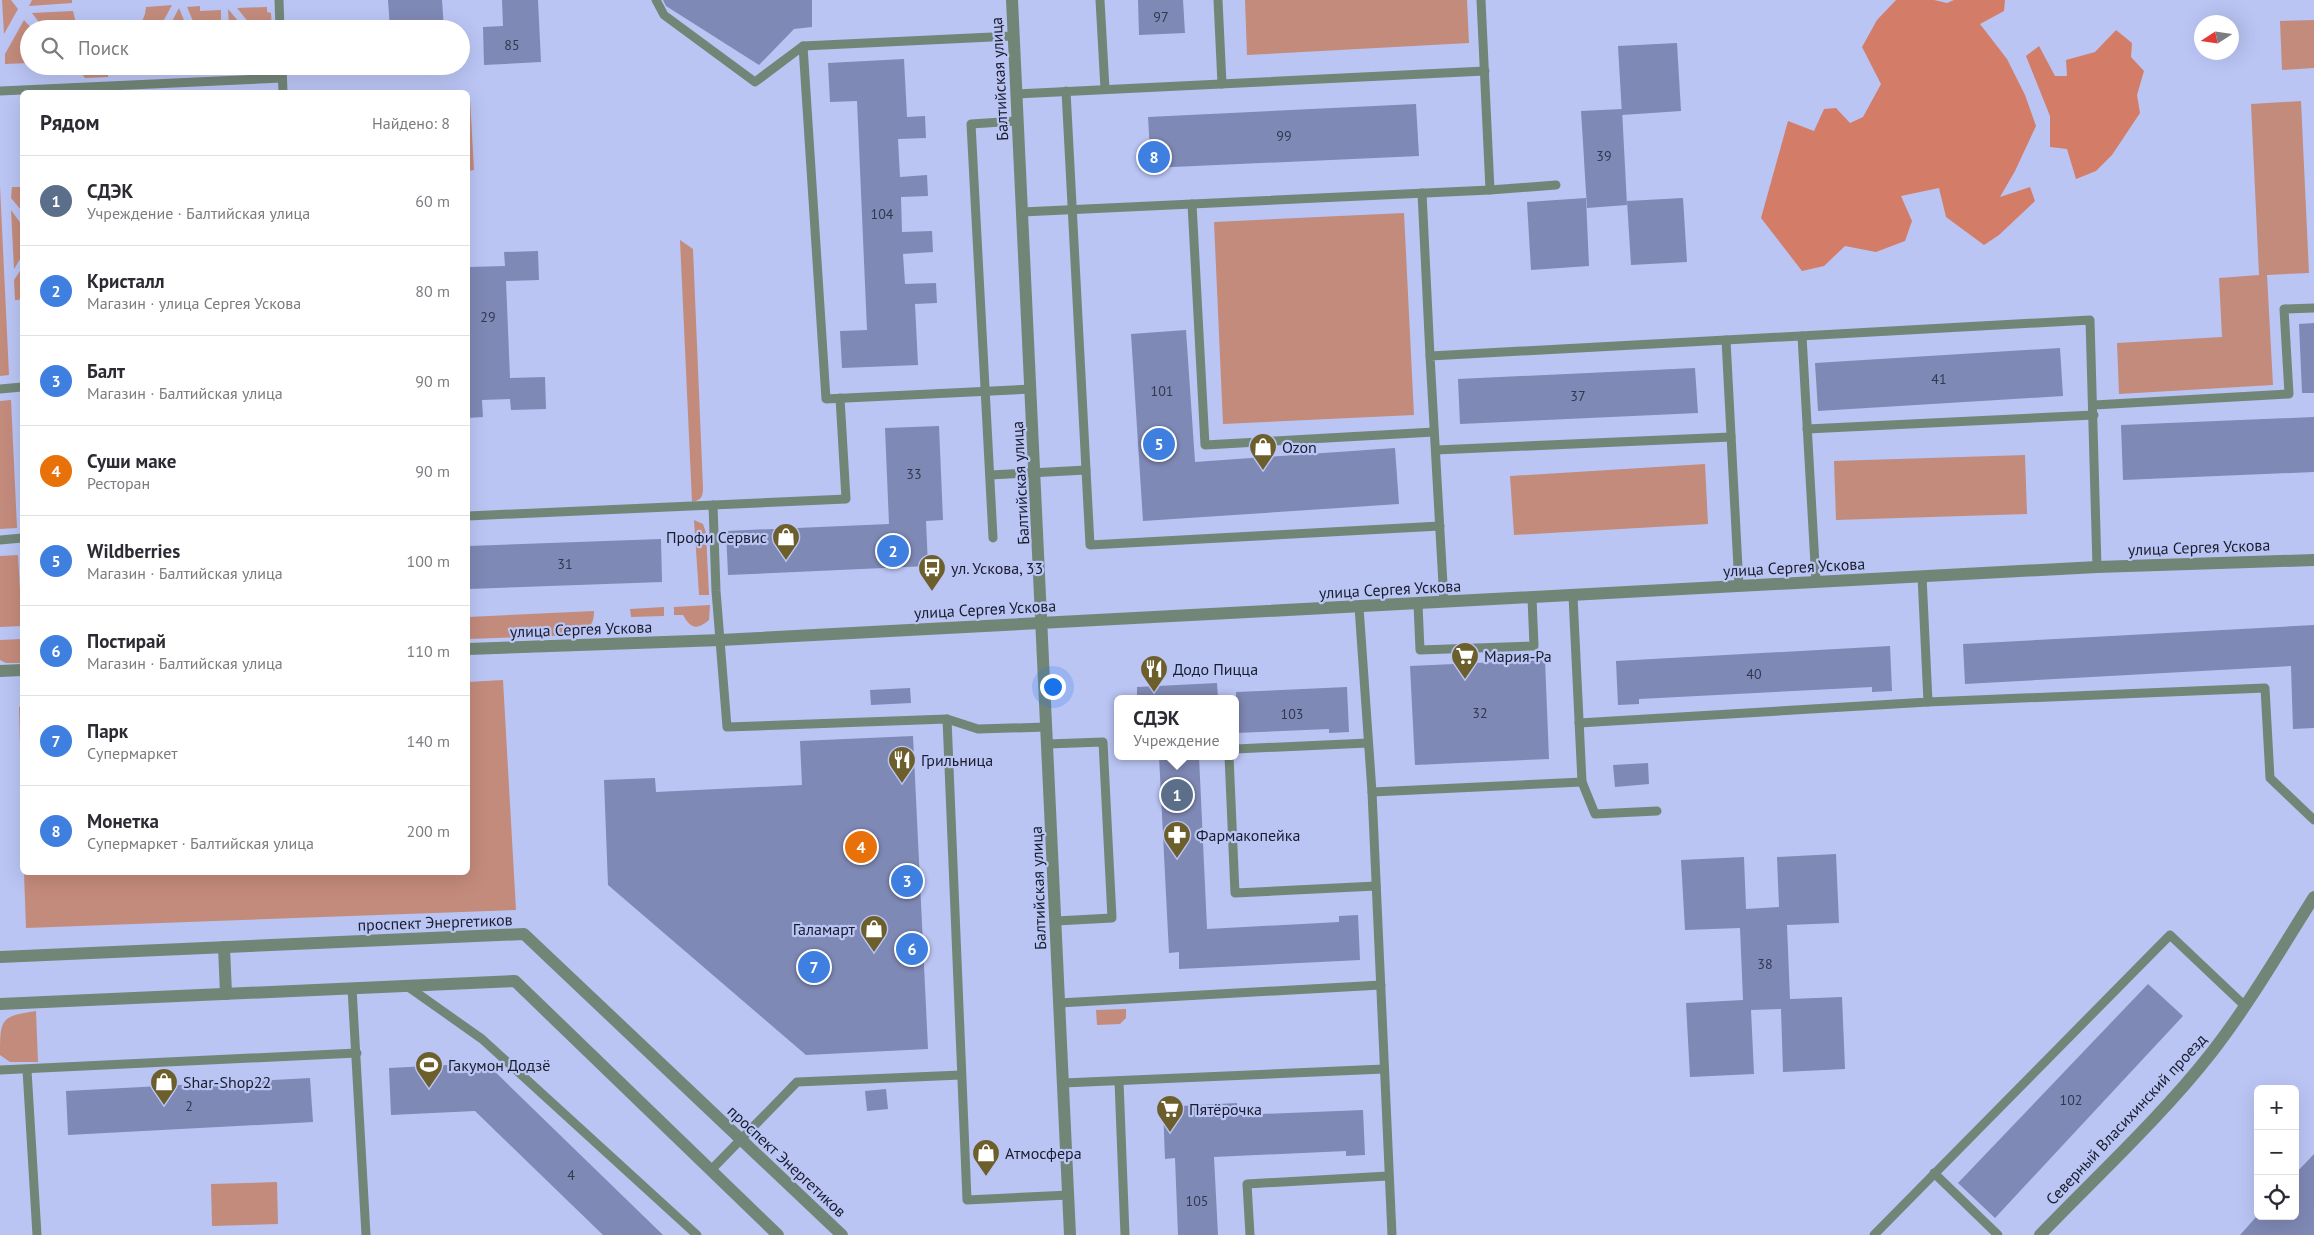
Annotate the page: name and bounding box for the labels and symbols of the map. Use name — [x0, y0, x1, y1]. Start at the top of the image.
house number: 97 — [1153, 8, 1169, 26]
north arrow — [2194, 15, 2239, 60]
street label: Балтийская улица — [986, 17, 1012, 141]
house number: 85 — [504, 36, 520, 54]
house number: 99 — [1276, 127, 1292, 145]
pin: 8 — [1138, 138, 1170, 176]
house number: 39 — [1596, 147, 1612, 165]
house number: 104 — [871, 205, 894, 223]
house number: 29 — [480, 308, 496, 326]
house number: 41 — [1931, 370, 1947, 388]
house number: 101 — [1151, 382, 1173, 400]
house number: 37 — [1570, 387, 1586, 405]
street label: Балтийская улица — [1007, 421, 1033, 545]
pin: 5 — [1143, 425, 1175, 463]
shop icon: Ozon — [1248, 432, 1278, 471]
place label: Ozon — [1282, 437, 1317, 457]
house number: 33 — [906, 465, 922, 483]
shop icon: Профи Сервис — [771, 522, 801, 561]
place label: Профи Сервис — [666, 527, 767, 547]
pin: 2 — [877, 532, 909, 570]
street label: улица Сергея Ускова — [2127, 535, 2271, 559]
bus stop icon: ул. Ускова, 33 — [917, 553, 947, 592]
street label: улица Сергея Ускова — [1722, 553, 1866, 581]
house number: 31 — [557, 555, 573, 573]
place label: ул. Ускова, 33 — [951, 558, 1043, 578]
street label: улица Сергея Ускова — [1318, 575, 1462, 603]
street label: улица Сергея Ускова — [913, 595, 1057, 623]
street label: улица Сергея Ускова — [509, 617, 653, 641]
supermarket icon: Мария-Ра — [1450, 641, 1480, 680]
place label: Мария-Ра — [1484, 646, 1552, 666]
restaurant icon: Додо Пицца — [1139, 654, 1169, 693]
place label: Додо Пицца — [1173, 659, 1258, 679]
house number: 40 — [1746, 665, 1762, 683]
your location — [1040, 674, 1066, 700]
house number: 32 — [1472, 704, 1488, 722]
house number: 103 — [1281, 705, 1303, 723]
restaurant icon: Грильница — [887, 745, 917, 784]
place label: Грильница — [921, 750, 993, 770]
pin: 1 — [1161, 776, 1193, 814]
pharmacy icon: Фармакопейка — [1162, 820, 1192, 859]
place label: Фармакопейка — [1196, 825, 1300, 845]
street label: Балтийская улица — [1026, 826, 1050, 950]
pin: 4 — [845, 828, 877, 866]
pin: 3 — [891, 862, 923, 900]
street label: проспект Энергетиков — [357, 909, 513, 935]
shop icon: Галамарт — [859, 914, 889, 953]
place label: Галамарт — [793, 919, 856, 939]
pin: 6 — [896, 930, 928, 968]
pin: 7 — [798, 948, 830, 986]
house number: 38 — [1757, 955, 1773, 973]
street label: Северный Власихинский проезд — [2041, 1029, 2211, 1209]
sports icon: Гакумон Додзё — [414, 1050, 444, 1089]
place label: Гакумон Додзё — [448, 1055, 550, 1075]
shop icon: Shar-Shop22 — [149, 1067, 179, 1106]
place label: Shar-Shop22 — [183, 1072, 271, 1092]
house number: 102 — [2060, 1091, 2082, 1109]
supermarket icon: Пятёрочка — [1155, 1094, 1185, 1133]
house number: 2 — [185, 1097, 193, 1115]
place label: Пятёрочка — [1189, 1099, 1262, 1119]
street label: проспект Энергетиков — [723, 1101, 851, 1221]
shop icon: Атмосфера — [971, 1138, 1001, 1177]
place label: Атмосфера — [1005, 1143, 1082, 1163]
house number: 4 — [567, 1166, 575, 1184]
house number: 105 — [1186, 1192, 1208, 1210]

